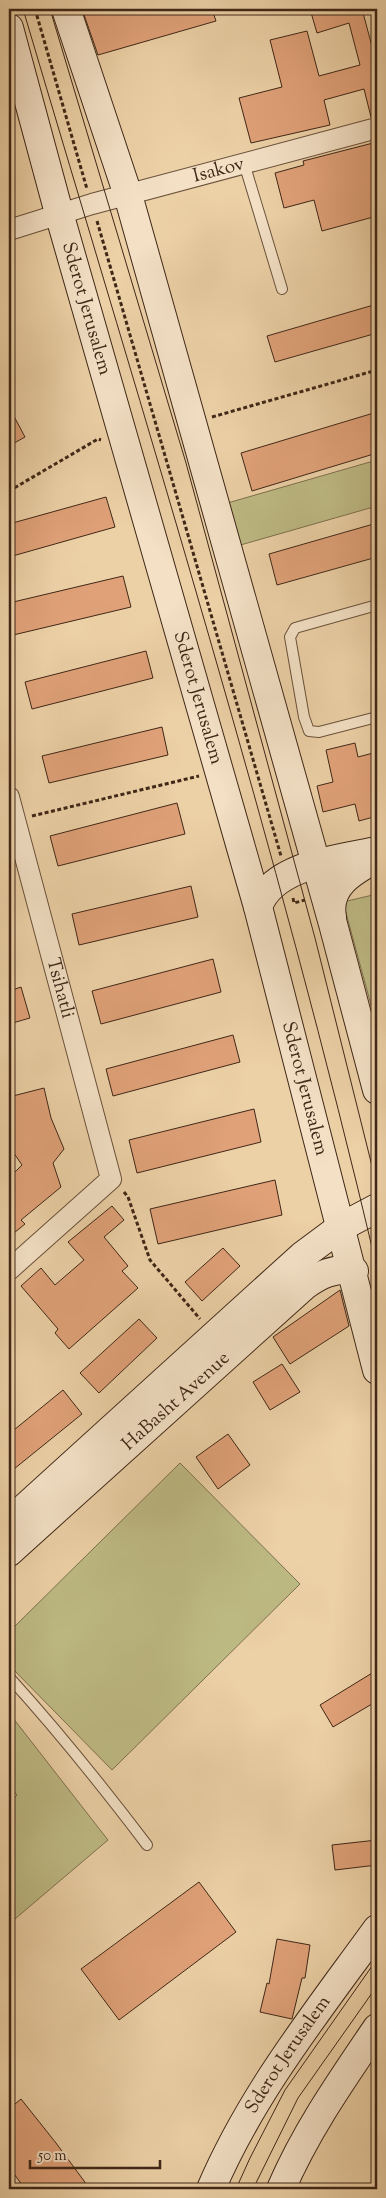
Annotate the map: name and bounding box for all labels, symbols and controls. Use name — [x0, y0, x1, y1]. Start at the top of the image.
street label: Isakov — [190, 150, 247, 190]
street label: Sderot Jerusalem — [55, 239, 118, 378]
street label: Sderot Jerusalem — [166, 628, 230, 768]
street label: Tsihatli — [39, 955, 81, 1021]
street label: Sderot Jerusalem — [275, 1019, 335, 1159]
street label: HaBasht Avenue — [116, 1345, 236, 1457]
street label: Sderot Jerusalem — [239, 1990, 338, 2119]
scale bar — [30, 2138, 160, 2170]
text: 50 m — [37, 2146, 67, 2167]

